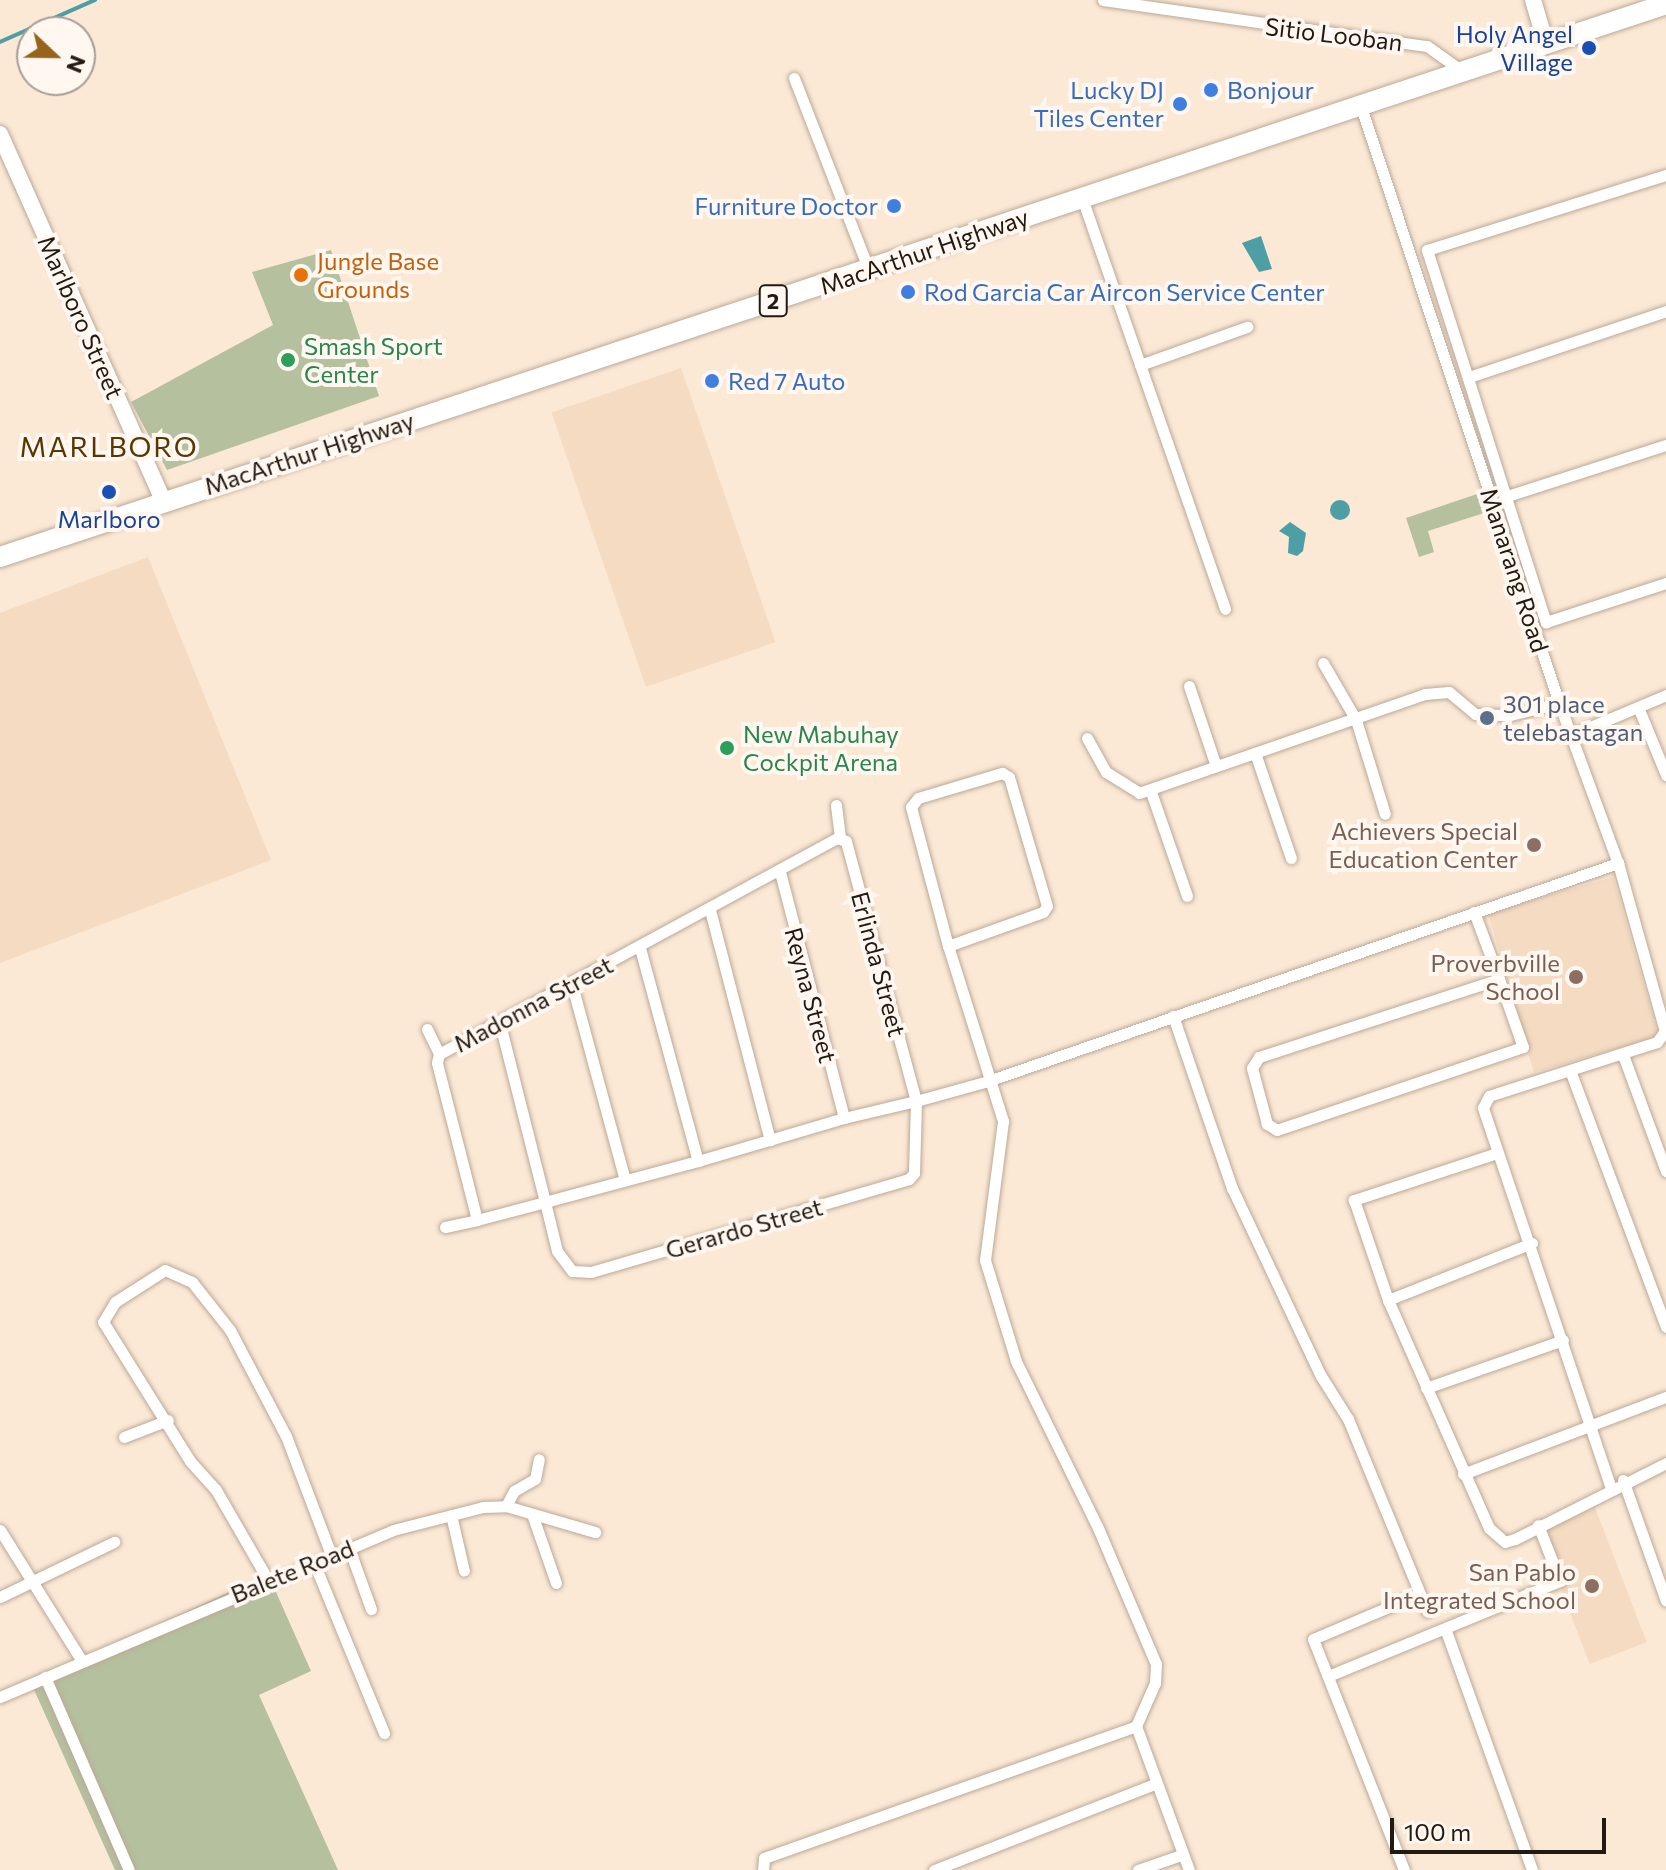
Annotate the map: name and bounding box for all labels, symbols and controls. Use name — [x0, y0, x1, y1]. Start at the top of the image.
street label: Sitio Looban — [1264, 11, 1404, 57]
north arrow — [16, 16, 96, 96]
place label: Holy Angel Village — [1456, 20, 1573, 76]
marker: Holy Angel Village — [1580, 39, 1598, 57]
text: N — [61, 52, 92, 77]
place label: Lucky DJ Tiles Center — [1033, 76, 1164, 132]
place label: Bonjour — [1227, 76, 1314, 104]
marker: Bonjour — [1202, 81, 1220, 99]
marker: Lucky DJ Tiles Center — [1171, 95, 1189, 113]
place label: Furniture Doctor — [695, 192, 878, 220]
marker: Furniture Doctor — [885, 197, 903, 215]
street label: MacArthur Highway — [816, 202, 1032, 300]
street label: Marlboro Street — [32, 231, 130, 403]
place label: Jungle Base Grounds — [317, 247, 439, 303]
marker: Jungle Base Grounds — [292, 266, 310, 284]
place label: Rod Garcia Car Aircon Service Center — [924, 278, 1325, 306]
road number: 2 — [757, 283, 789, 319]
marker: Rod Garcia Car Aircon Service Center — [899, 283, 917, 301]
place label: Smash Sport Center — [304, 332, 443, 388]
marker: Smash Sport Center — [279, 351, 297, 369]
place label: Red 7 Auto — [728, 367, 845, 395]
marker: Red 7 Auto — [703, 372, 721, 390]
street label: MacArthur Highway — [201, 405, 417, 501]
district label: MARLBORO — [19, 429, 199, 463]
marker: Marlboro — [100, 483, 118, 501]
street label: Manarang Road — [1475, 484, 1555, 656]
place label: Marlboro — [57, 505, 161, 533]
place label: 301 place telebastagan — [1503, 690, 1643, 746]
marker: 301 place telebastagan — [1478, 709, 1496, 727]
place label: New Mabuhay Cockpit Arena — [743, 720, 899, 776]
marker: New Mabuhay Cockpit Arena — [718, 739, 736, 757]
place label: Achievers Special Education Center — [1329, 817, 1518, 873]
marker: Achievers Special Education Center — [1525, 836, 1543, 854]
street label: Erlinda Street — [846, 888, 912, 1040]
street label: Reyna Street — [779, 924, 843, 1066]
place label: Proverbville School — [1430, 949, 1560, 1005]
street label: Madonna Street — [449, 950, 617, 1058]
marker: Proverbville School — [1567, 968, 1585, 986]
street label: Gerardo Street — [662, 1192, 826, 1264]
street label: Balete Road — [227, 1533, 357, 1609]
place label: San Pablo Integrated School — [1383, 1558, 1576, 1614]
marker: San Pablo Integrated School — [1583, 1577, 1601, 1595]
scale bar — [1394, 1802, 1610, 1852]
text: 100 m — [1404, 1817, 1471, 1846]

